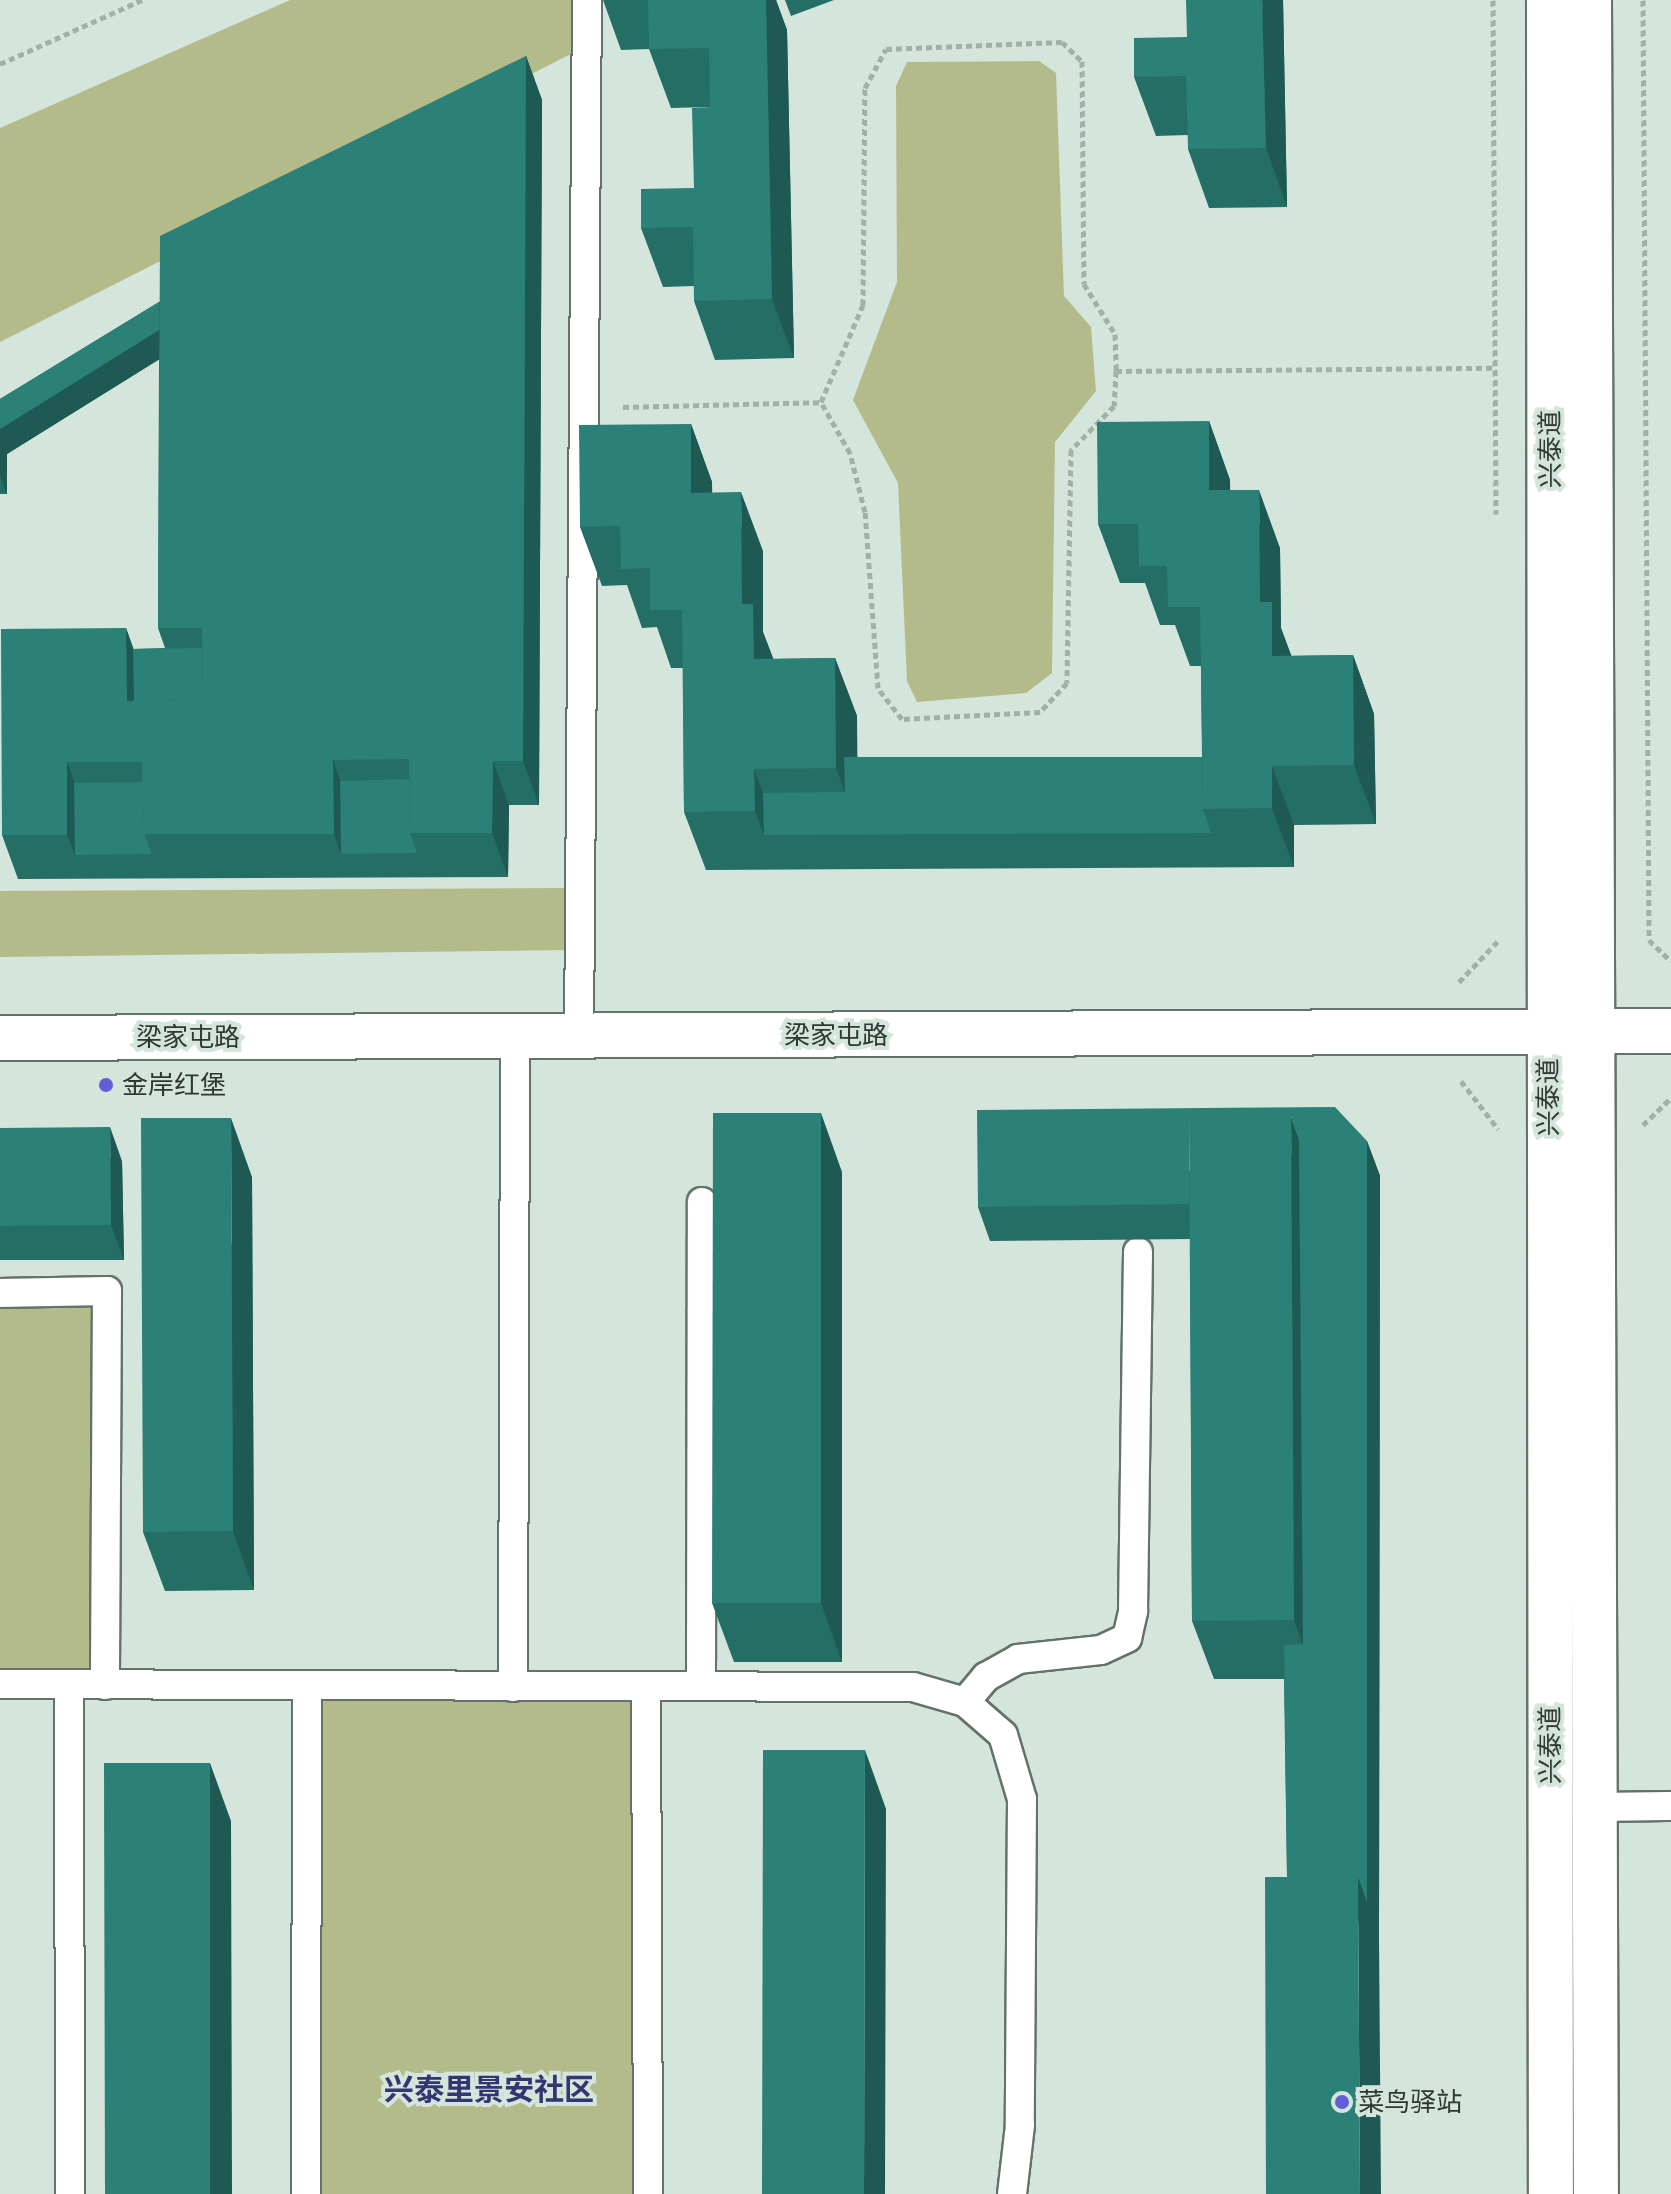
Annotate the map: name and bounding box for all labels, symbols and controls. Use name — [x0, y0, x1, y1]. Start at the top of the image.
street label: 兴泰道 — [1534, 410, 1566, 488]
street label: 梁家屯路 — [784, 1019, 888, 1051]
street label: 梁家屯路 — [136, 1021, 240, 1053]
street label: 兴泰道 — [1532, 1058, 1564, 1136]
place label: 金岸红堡 — [122, 1069, 226, 1101]
marker: 金岸红堡 — [97, 1076, 115, 1094]
street label: 兴泰道 — [1534, 1706, 1566, 1784]
district label: 兴泰里景安社区 — [384, 2071, 594, 2107]
place label: 菜鸟驿站 — [1358, 2086, 1462, 2118]
marker: 菜鸟驿站 — [1333, 2093, 1351, 2111]

